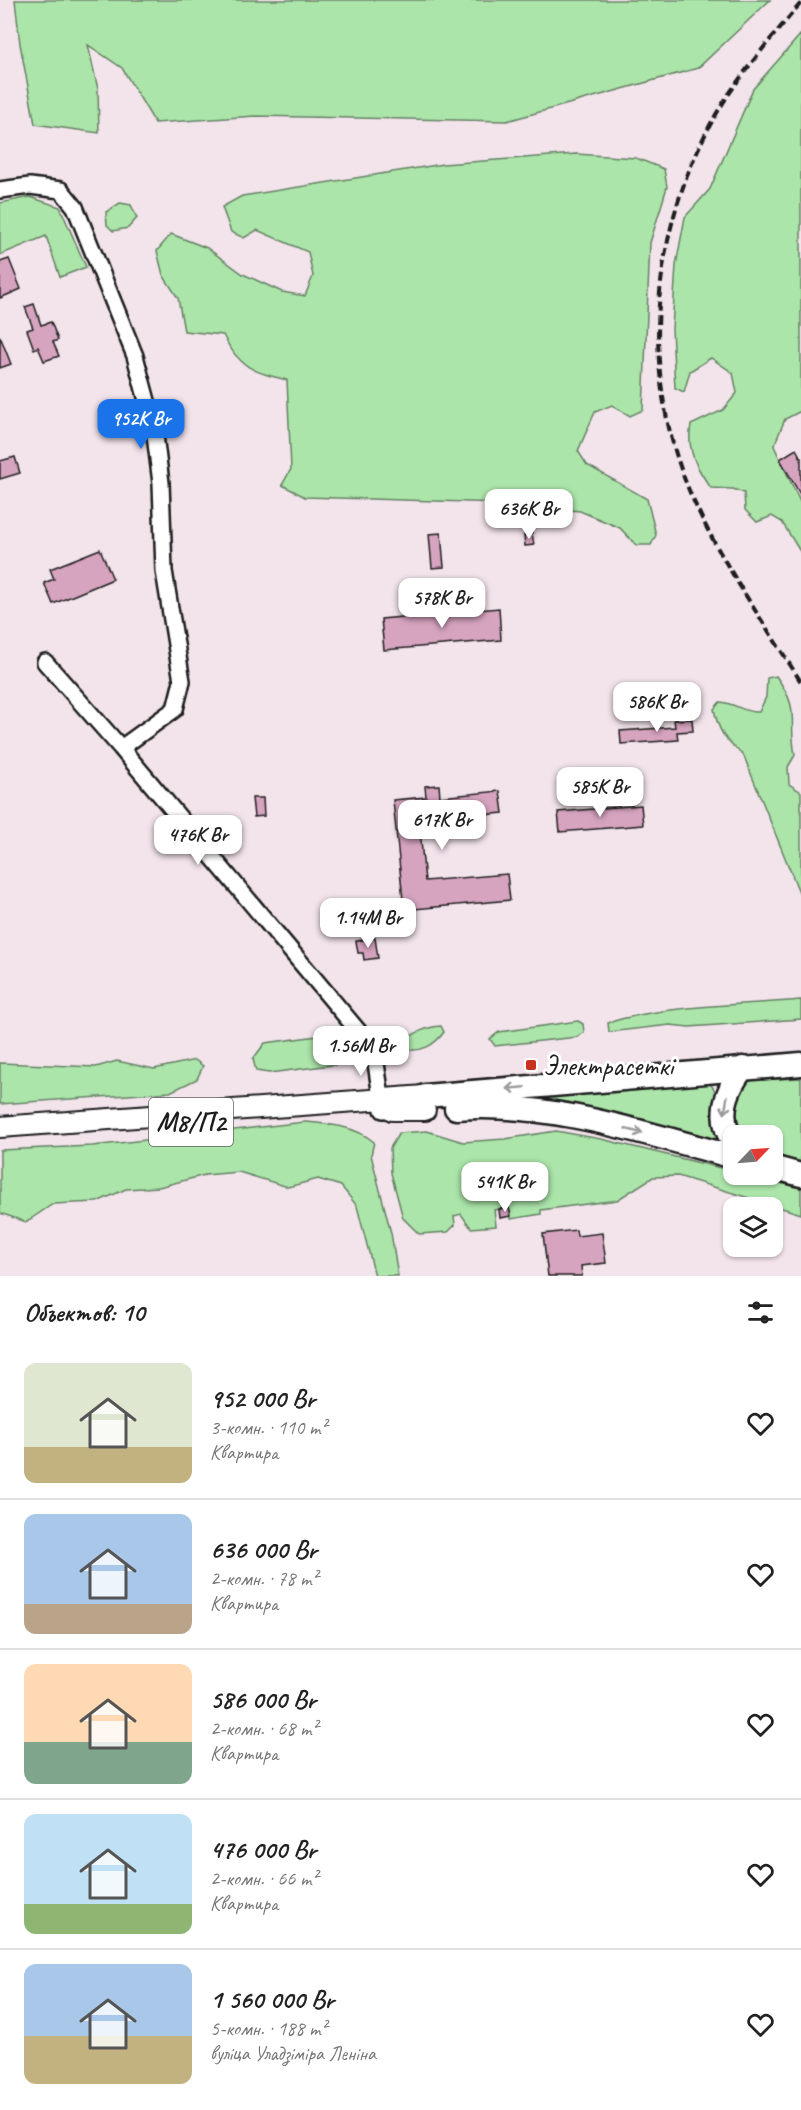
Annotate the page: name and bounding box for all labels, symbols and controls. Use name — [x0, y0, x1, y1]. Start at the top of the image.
pin: 952K Br — [86, 399, 196, 450]
text: 952K Br — [111, 406, 171, 431]
pin: 636K Br — [474, 489, 584, 540]
text: 636K Br — [499, 496, 559, 521]
pin: 578K Br — [387, 578, 497, 629]
text: 578K Br — [412, 585, 472, 610]
pin: 586K Br — [602, 682, 712, 733]
text: 586K Br — [627, 689, 687, 714]
pin: 585K Br — [545, 767, 655, 818]
text: 585K Br — [571, 774, 629, 799]
pin: 617K Br — [387, 800, 497, 851]
text: 617K Br — [412, 807, 472, 832]
pin: 476K Br — [143, 815, 253, 866]
text: 476K Br — [168, 822, 228, 847]
pin: 1.14M Br — [306, 898, 430, 949]
text: 1.14M Br — [334, 905, 402, 930]
pin: 1.56M Br — [299, 1026, 423, 1077]
text: 1.56M Br — [327, 1033, 395, 1058]
place label: Электрасеткі — [543, 1048, 677, 1083]
marker: Электрасеткі — [524, 1058, 538, 1072]
one-way arrow — [507, 1083, 526, 1094]
one-way arrow — [721, 1094, 732, 1114]
road number: М8/П2 — [149, 1098, 233, 1146]
north arrow — [723, 1125, 783, 1185]
map controls — [723, 1125, 783, 1257]
one-way arrow — [624, 1126, 643, 1137]
pin: 541K Br — [450, 1162, 560, 1213]
text: 541K Br — [475, 1169, 535, 1194]
button: layers — [723, 1197, 783, 1257]
text: Объектов: 10 — [24, 1296, 144, 1329]
icon: filters — [744, 1296, 777, 1329]
text: 952 000 Br — [210, 1382, 315, 1415]
icon: home — [72, 1387, 144, 1459]
icon: heart — [744, 1407, 777, 1440]
text: 3-комн. · 110 m² — [210, 1415, 327, 1440]
text: Квартира — [210, 1440, 278, 1465]
text: 636 000 Br — [210, 1533, 317, 1566]
icon: home — [72, 1538, 144, 1610]
icon: heart — [744, 1558, 777, 1591]
text: 2-комн. · 78 m² — [210, 1566, 318, 1591]
text: Квартира — [210, 1591, 278, 1616]
text: 586 000 Br — [210, 1683, 316, 1716]
icon: home — [72, 1688, 144, 1760]
icon: heart — [744, 1708, 777, 1741]
text: 2-комн. · 68 m² — [210, 1716, 318, 1741]
text: Квартира — [210, 1741, 278, 1766]
text: 476 000 Br — [210, 1833, 316, 1866]
icon: home — [72, 1838, 144, 1910]
icon: heart — [744, 1858, 777, 1891]
text: 2-комн. · 66 m² — [210, 1866, 318, 1891]
text: Квартира — [210, 1891, 278, 1916]
text: 1 560 000 Br — [210, 1983, 334, 2016]
icon: home — [72, 1988, 144, 2060]
icon: heart — [744, 2008, 777, 2041]
text: 5-комн. · 188 m² — [210, 2016, 327, 2041]
text: вуліца Уладзіміра Леніна — [210, 2041, 376, 2066]

